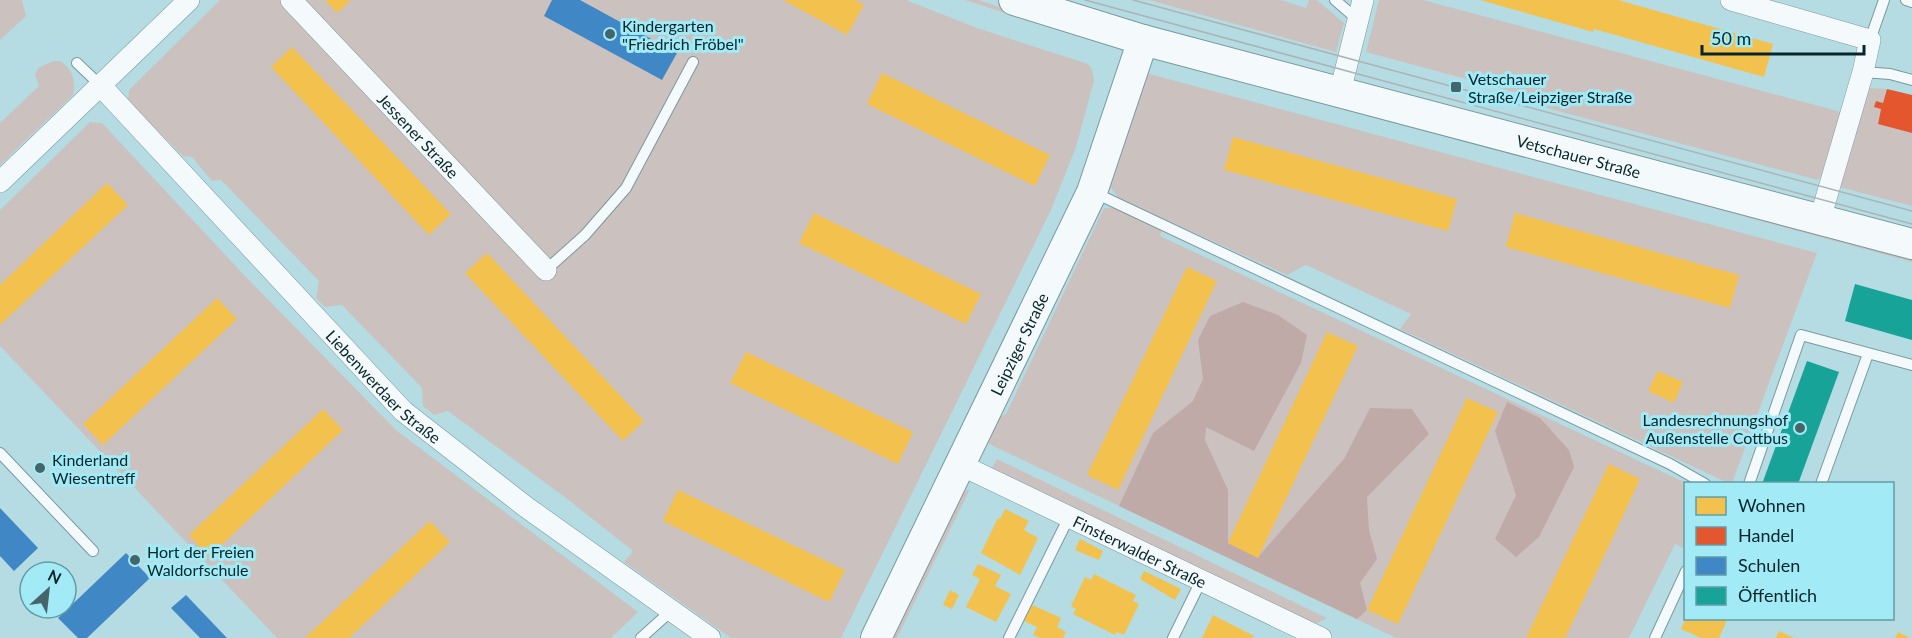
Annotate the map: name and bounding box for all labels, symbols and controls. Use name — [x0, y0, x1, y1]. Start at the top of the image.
place label: Kindergarten "Friedrich Fröbel" — [622, 16, 744, 53]
scale bar — [1702, 18, 1864, 56]
marker: Kindergarten "Friedrich Fröbel" — [603, 27, 617, 41]
text: 50 m — [1711, 27, 1751, 49]
place label: Vetschauer Straße/Leipziger Straße — [1468, 69, 1632, 106]
marker: Vetschauer Straße/Leipziger Straße — [1449, 80, 1463, 94]
street label: Jessener Straße — [374, 89, 463, 182]
street label: Vetschauer Straße — [1515, 130, 1643, 181]
street label: Leipziger Straße — [986, 289, 1051, 398]
street label: Liebenwerdaer Straße — [323, 325, 445, 447]
place label: Landesrechnungshof Außenstelle Cottbus — [1643, 410, 1788, 447]
marker: Landesrechnungshof Außenstelle Cottbus — [1793, 421, 1807, 435]
place label: Kinderland Wiesentreff — [52, 450, 136, 487]
marker: Kinderland Wiesentreff — [33, 461, 47, 475]
legend — [1684, 482, 1894, 620]
text: Wohnen — [1738, 494, 1805, 516]
street label: Finsterwalder Straße — [1070, 511, 1210, 591]
text: Handel — [1738, 524, 1794, 546]
place label: Hort der Freien Waldorfschule — [147, 542, 254, 579]
marker: Hort der Freien Waldorfschule — [128, 553, 142, 567]
text: Schulen — [1738, 554, 1800, 576]
north arrow — [18, 560, 78, 620]
text: N — [45, 565, 65, 587]
text: Öffentlich — [1738, 584, 1817, 606]

